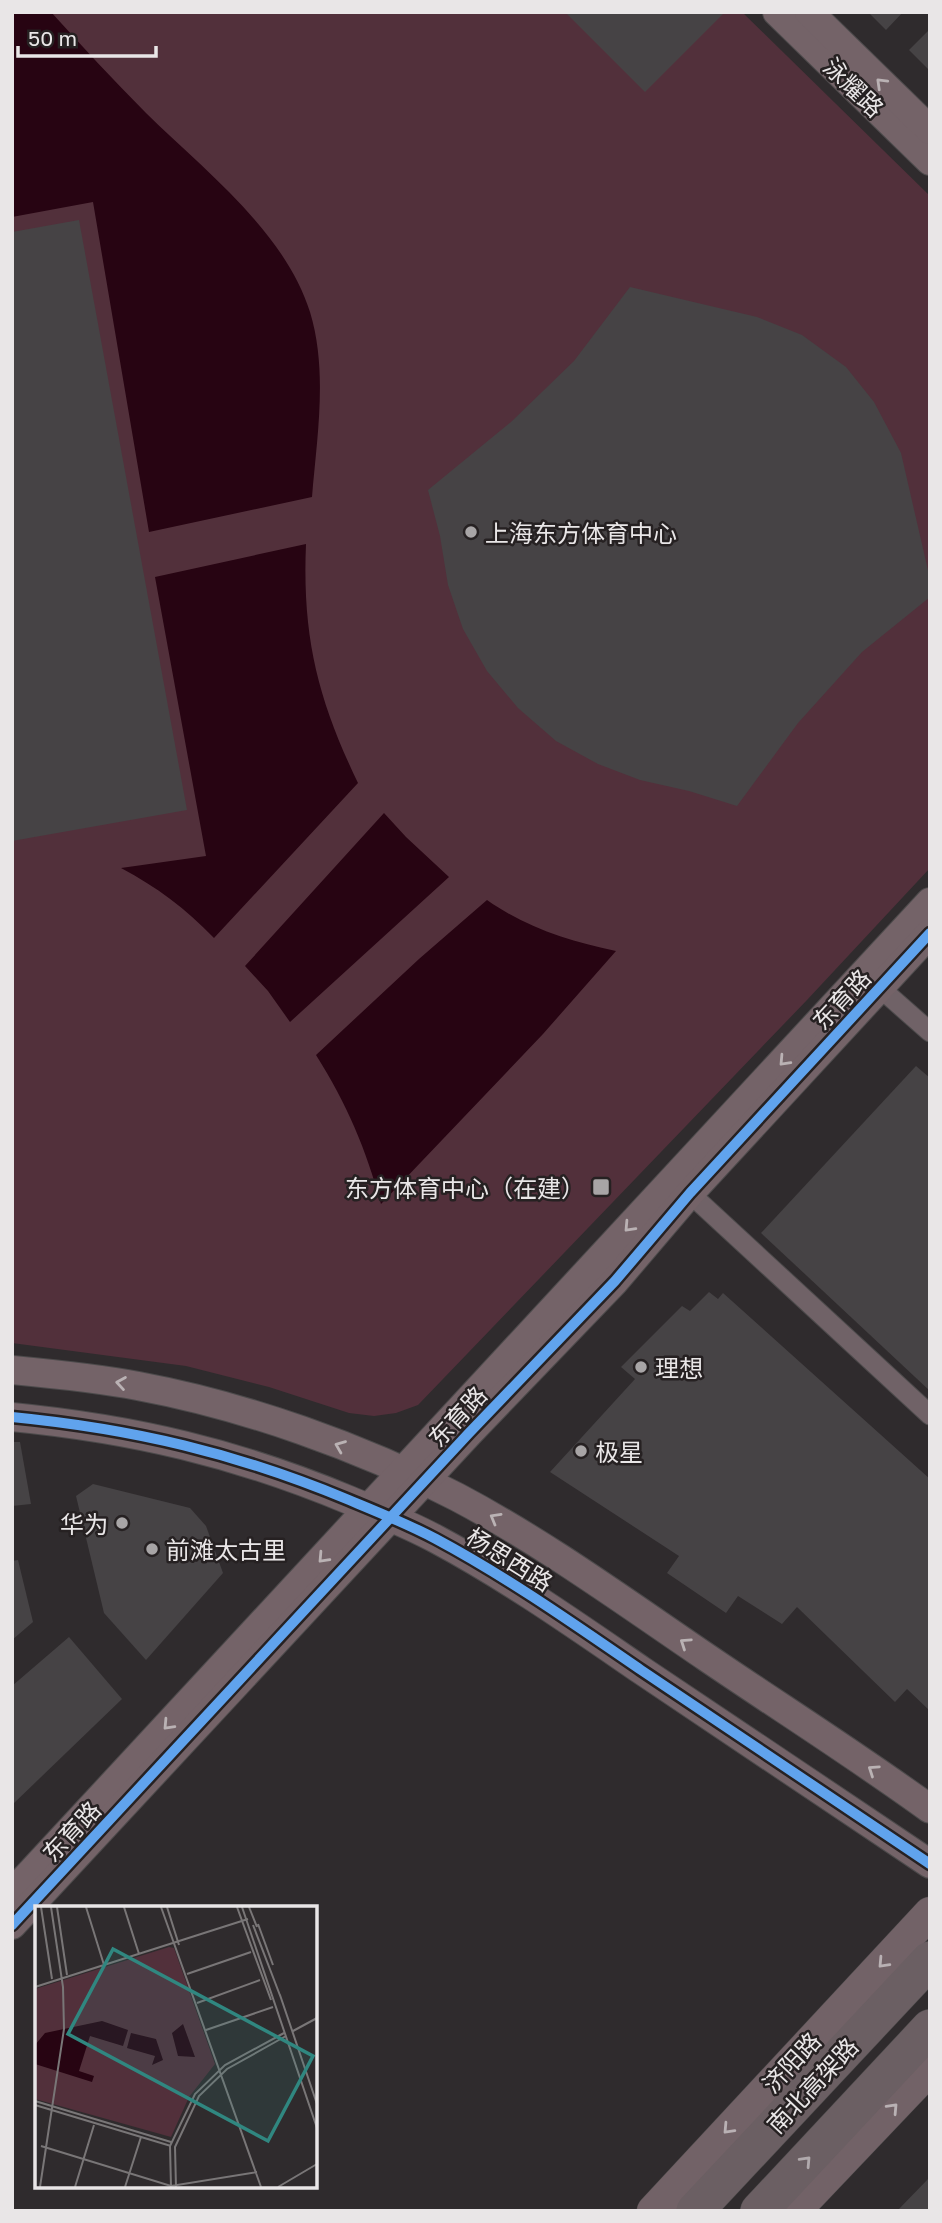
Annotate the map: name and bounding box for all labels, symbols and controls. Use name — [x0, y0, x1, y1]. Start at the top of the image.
scale bar — [18, 14, 156, 58]
text: 50 m — [28, 25, 77, 51]
street label: 泳耀路 — [818, 52, 890, 122]
one-way arrow — [876, 78, 889, 91]
place label: 上海东方体育中心 — [485, 518, 677, 547]
marker: 上海东方体育中心 — [463, 524, 479, 540]
street label: 东育路 — [806, 963, 876, 1035]
one-way arrow — [780, 1053, 792, 1066]
place label: 东方体育中心（在建） — [345, 1173, 585, 1202]
marker: 东方体育中心（在建） — [591, 1177, 611, 1197]
one-way arrow — [625, 1219, 638, 1232]
place label: 理想 — [655, 1353, 703, 1382]
marker: 理想 — [633, 1359, 649, 1375]
one-way arrow — [116, 1376, 127, 1391]
street label: 东育路 — [422, 1380, 492, 1452]
place label: 极星 — [595, 1437, 643, 1466]
one-way arrow — [335, 1440, 347, 1454]
marker: 极星 — [573, 1443, 589, 1459]
place label: 华为 — [60, 1509, 108, 1538]
one-way arrow — [489, 1513, 502, 1526]
marker: 华为 — [114, 1515, 130, 1531]
street label: 杨思西路 — [462, 1521, 558, 1597]
place label: 前滩太古里 — [166, 1535, 286, 1564]
marker: 前滩太古里 — [144, 1541, 160, 1557]
one-way arrow — [318, 1550, 331, 1563]
one-way arrow — [680, 1639, 693, 1651]
one-way arrow — [164, 1717, 176, 1730]
one-way arrow — [868, 1765, 881, 1778]
street label: 东育路 — [36, 1795, 106, 1867]
inset map — [35, 1906, 317, 2188]
one-way arrow — [879, 1955, 892, 1968]
street label: 济阳路 — [756, 2026, 826, 2098]
street label: 南北高架路 — [760, 2031, 864, 2139]
one-way arrow — [884, 2103, 897, 2116]
one-way arrow — [724, 2121, 737, 2134]
one-way arrow — [798, 2156, 810, 2169]

